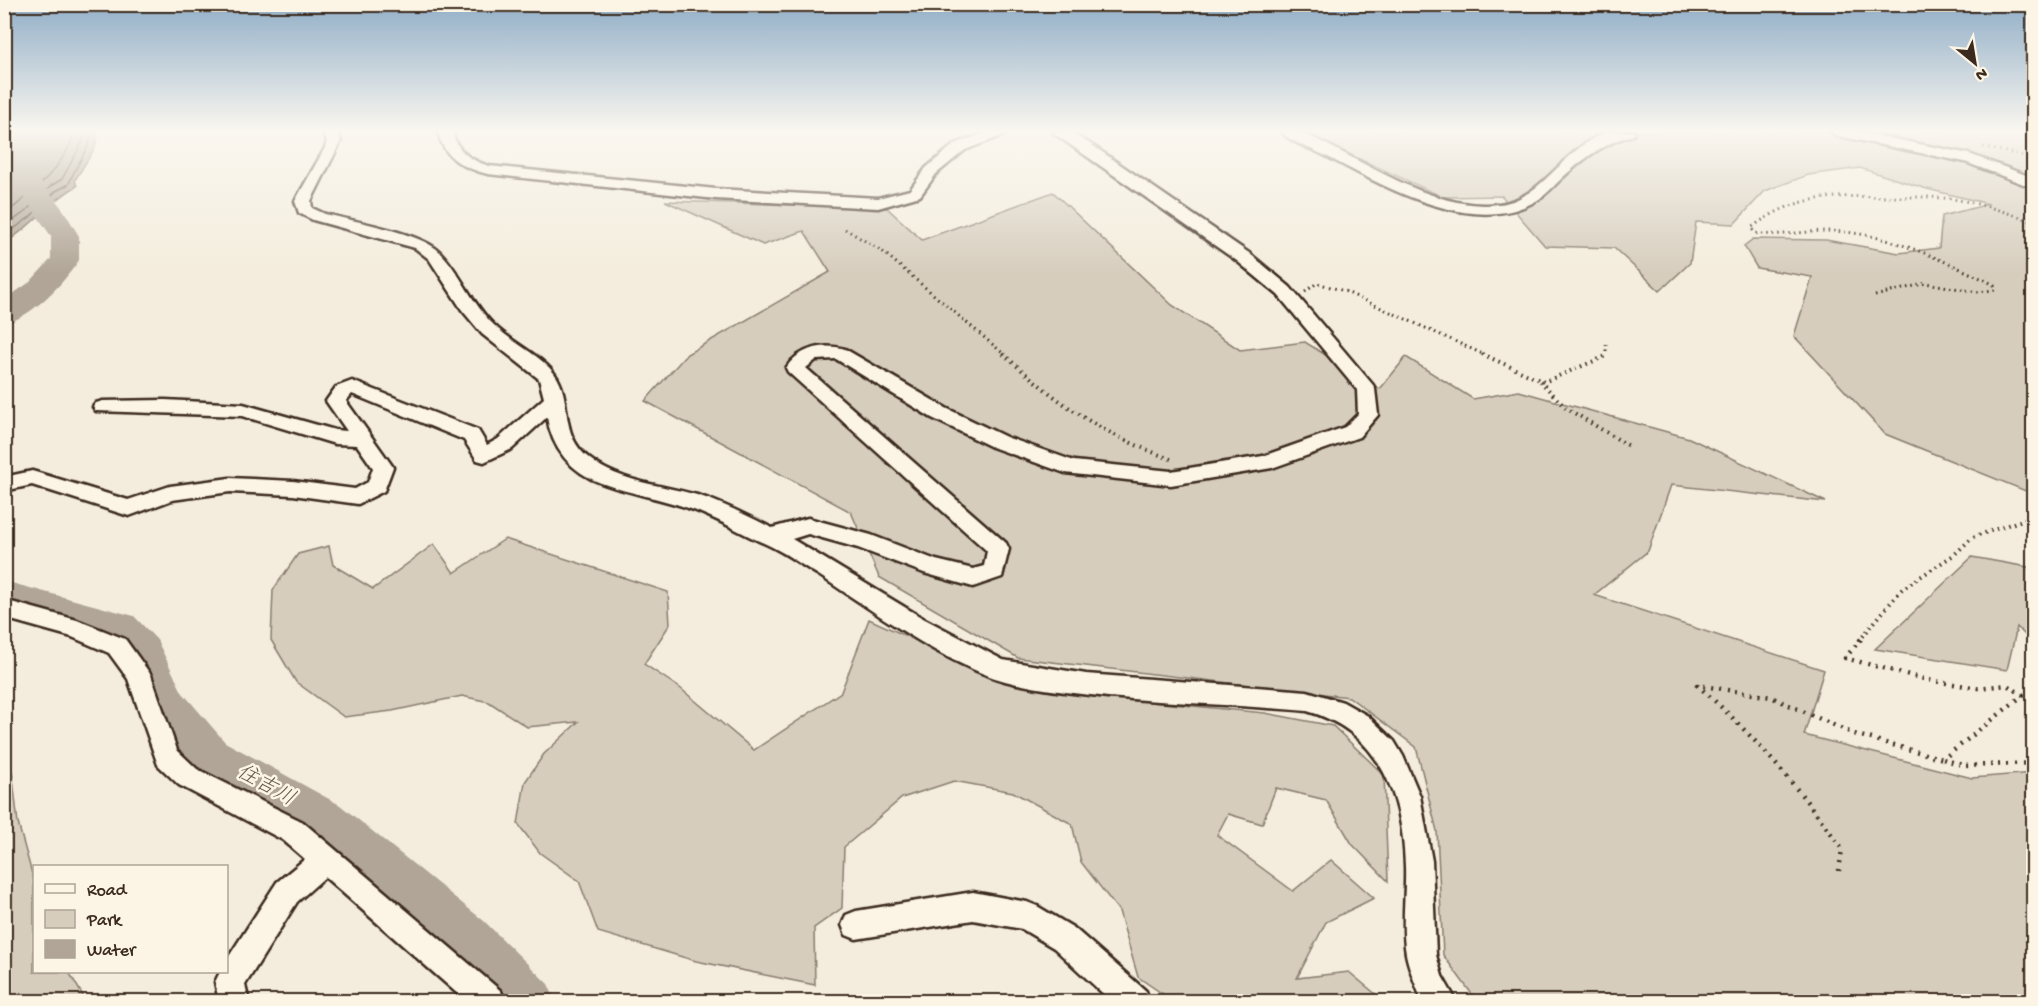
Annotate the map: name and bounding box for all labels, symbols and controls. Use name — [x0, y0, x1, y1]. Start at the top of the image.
north arrow — [1945, 33, 2005, 93]
text: N — [1971, 62, 1990, 84]
water label: 住吉川 — [231, 760, 299, 813]
legend — [33, 865, 228, 973]
text: Road — [87, 881, 128, 902]
text: Park — [86, 911, 123, 932]
text: Water — [87, 941, 137, 962]

